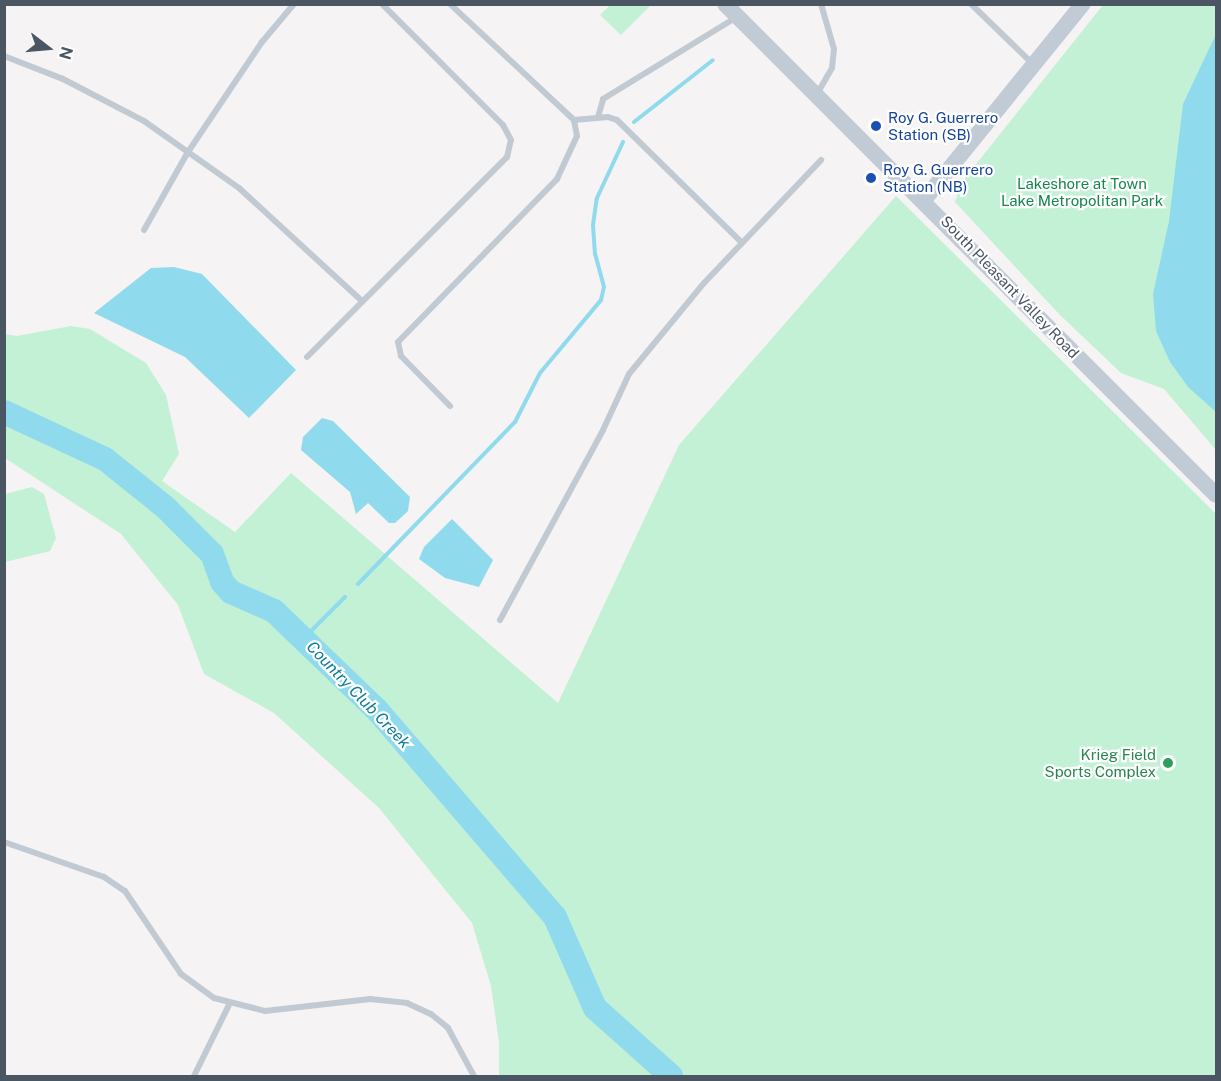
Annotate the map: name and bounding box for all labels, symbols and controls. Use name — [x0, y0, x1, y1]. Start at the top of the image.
north arrow — [18, 18, 78, 78]
text: N — [55, 44, 77, 62]
place label: Roy G. Guerrero Station (SB) — [888, 108, 998, 143]
marker: Roy G. Guerrero Station (SB) — [869, 119, 883, 133]
place label: Roy G. Guerrero Station (NB) — [883, 160, 993, 195]
marker: Roy G. Guerrero Station (NB) — [864, 171, 878, 185]
park label: Lakeshore at Town Lake Metropolitan Park — [1001, 174, 1163, 209]
street label: South Pleasant Valley Road — [937, 212, 1083, 362]
water label: Country Club Creek — [302, 638, 414, 752]
place label: Krieg Field Sports Complex — [1045, 745, 1156, 780]
marker: Krieg Field Sports Complex — [1161, 756, 1175, 770]

